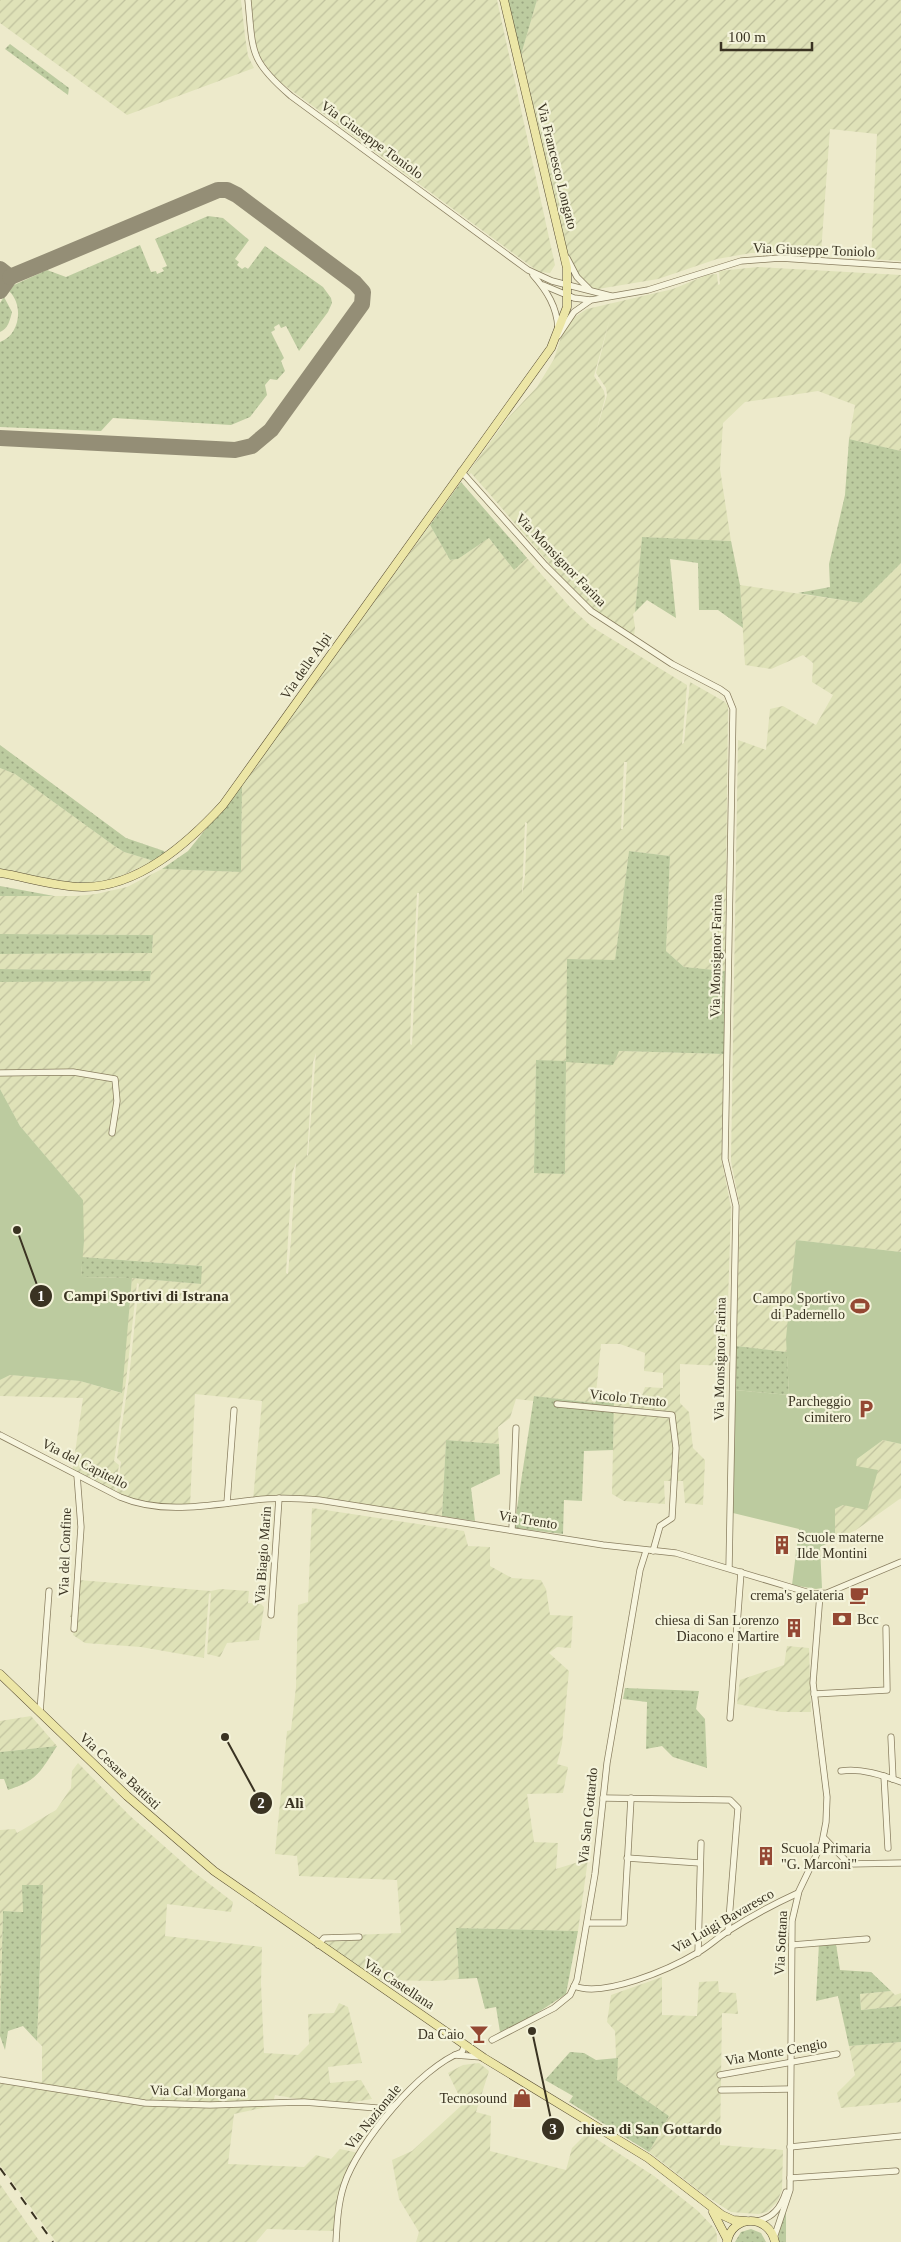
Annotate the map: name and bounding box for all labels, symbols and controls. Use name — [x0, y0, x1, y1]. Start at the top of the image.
scale bar — [721, 20, 812, 52]
text: 100 m — [728, 29, 766, 45]
street label: Via Giuseppe Toniolo — [318, 98, 426, 182]
street label: Via Francesco Longato — [534, 101, 580, 231]
street label: Via Giuseppe Toniolo — [753, 240, 875, 260]
street label: Via Monsignor Farina — [513, 510, 610, 610]
street label: Via delle Alpi — [278, 630, 334, 702]
street label: Via Monsignor Farina — [707, 893, 725, 1018]
callout: Campi Sportivi di Istrana — [29, 1281, 239, 1311]
text: 1 — [37, 1288, 45, 1304]
text: Campi Sportivi di Istrana — [63, 1288, 229, 1304]
place label: Campo Sportivo di Padernello — [753, 1291, 845, 1322]
sports icon: Campo Sportivo di Padernello — [849, 1295, 871, 1317]
street label: Via Monsignor Farina — [711, 1296, 729, 1421]
street label: Vicolo Trento — [589, 1386, 667, 1410]
place label: Parcheggio cimitero — [788, 1394, 851, 1425]
parking icon: Parcheggio cimitero — [855, 1398, 877, 1420]
street label: Via del Capitello — [39, 1436, 131, 1492]
street label: Via Biagio Marin — [252, 1506, 274, 1604]
street label: Via del Confine — [56, 1507, 74, 1597]
street label: Via Trento — [497, 1508, 559, 1532]
place label: Scuole materne Ilde Montini — [797, 1530, 884, 1561]
building icon: Scuole materne Ilde Montini — [771, 1534, 793, 1556]
cafe icon: crema's gelateria — [848, 1584, 870, 1606]
place label: crema's gelateria — [750, 1588, 845, 1603]
bank icon: Bcc — [831, 1608, 853, 1630]
place label: Bcc — [857, 1612, 879, 1627]
place label: chiesa di San Lorenzo Diacono e Martire — [655, 1613, 779, 1644]
building icon: chiesa di San Lorenzo Diacono e Martire — [783, 1617, 805, 1639]
street label: Via Cesare Battisti — [77, 1730, 164, 1812]
street label: Via San Gottardo — [575, 1767, 601, 1865]
callout: Alì — [249, 1788, 313, 1818]
text: 2 — [257, 1795, 265, 1811]
text: Alì — [284, 1795, 304, 1811]
place label: Scuola Primaria "G. Marconi" — [781, 1841, 872, 1872]
building icon: Scuola Primaria "G. Marconi" — [755, 1845, 777, 1867]
street label: Via Luigi Bavaresco — [669, 1886, 777, 1956]
street label: Via Sottana — [772, 1909, 790, 1976]
street label: Via Castellana — [361, 1956, 438, 2013]
bar icon: Da Caio — [468, 2023, 490, 2045]
place label: Da Caio — [418, 2027, 464, 2042]
street label: Via Monte Cengio — [724, 2036, 828, 2068]
street label: Via Nazionale — [342, 2081, 404, 2153]
street label: Via Cal Morgana — [150, 2083, 247, 2099]
shop icon: Tecnosound — [511, 2087, 533, 2109]
place label: Tecnosound — [440, 2091, 507, 2106]
callout: chiesa di San Gottardo — [541, 2114, 732, 2144]
text: 3 — [549, 2121, 557, 2137]
text: chiesa di San Gottardo — [576, 2121, 722, 2137]

